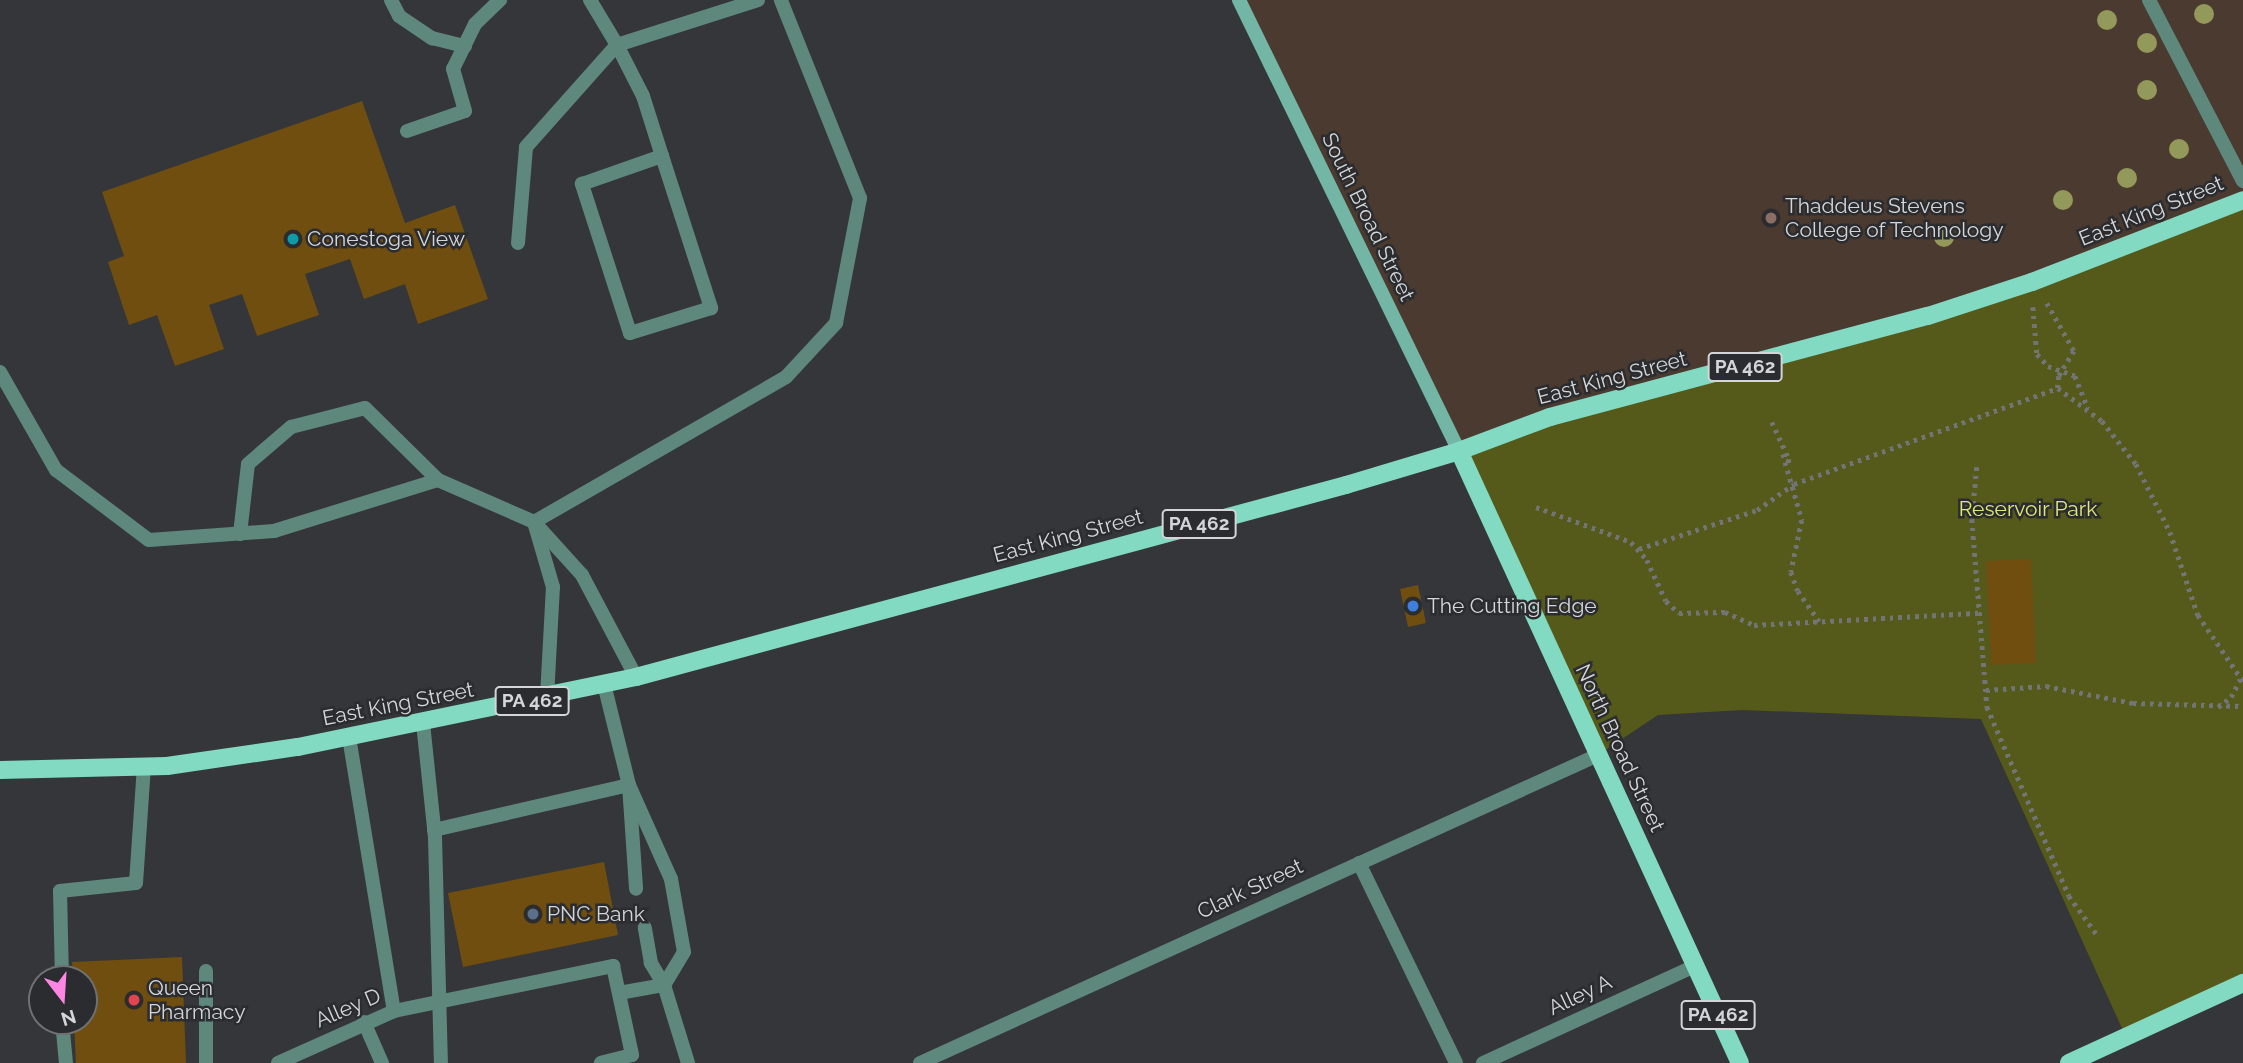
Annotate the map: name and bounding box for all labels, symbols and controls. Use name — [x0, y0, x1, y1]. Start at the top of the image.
street label: South Broad Street — [1316, 129, 1420, 305]
street label: East King Street — [2075, 171, 2227, 251]
place label: Thaddeus Stevens College of Technology — [1785, 193, 2005, 243]
marker: Thaddeus Stevens College of Technology — [1763, 210, 1779, 226]
place label: Conestoga View — [307, 226, 466, 252]
marker: Conestoga View — [285, 231, 301, 247]
street label: East King Street — [1535, 346, 1689, 410]
road number: PA 462 — [1706, 352, 1784, 382]
park label: Reservoir Park — [1958, 496, 2098, 522]
street label: East King Street — [991, 504, 1145, 568]
road number: PA 462 — [1160, 509, 1238, 540]
place label: The Cutting Edge — [1427, 593, 1597, 619]
marker: The Cutting Edge — [1405, 598, 1421, 614]
street label: North Broad Street — [1570, 660, 1670, 836]
street label: East King Street — [320, 677, 476, 731]
road number: PA 462 — [494, 686, 570, 716]
street label: Clark Street — [1193, 854, 1307, 924]
place label: PNC Bank — [547, 901, 645, 927]
marker: PNC Bank — [525, 906, 541, 922]
north arrow — [28, 965, 98, 1035]
street label: Alley A — [1544, 969, 1616, 1021]
place label: Queen Pharmacy — [148, 975, 246, 1025]
street label: Alley D — [311, 983, 385, 1033]
marker: Queen Pharmacy — [126, 992, 142, 1008]
road number: PA 462 — [1680, 1000, 1756, 1030]
text: N — [58, 1006, 79, 1031]

